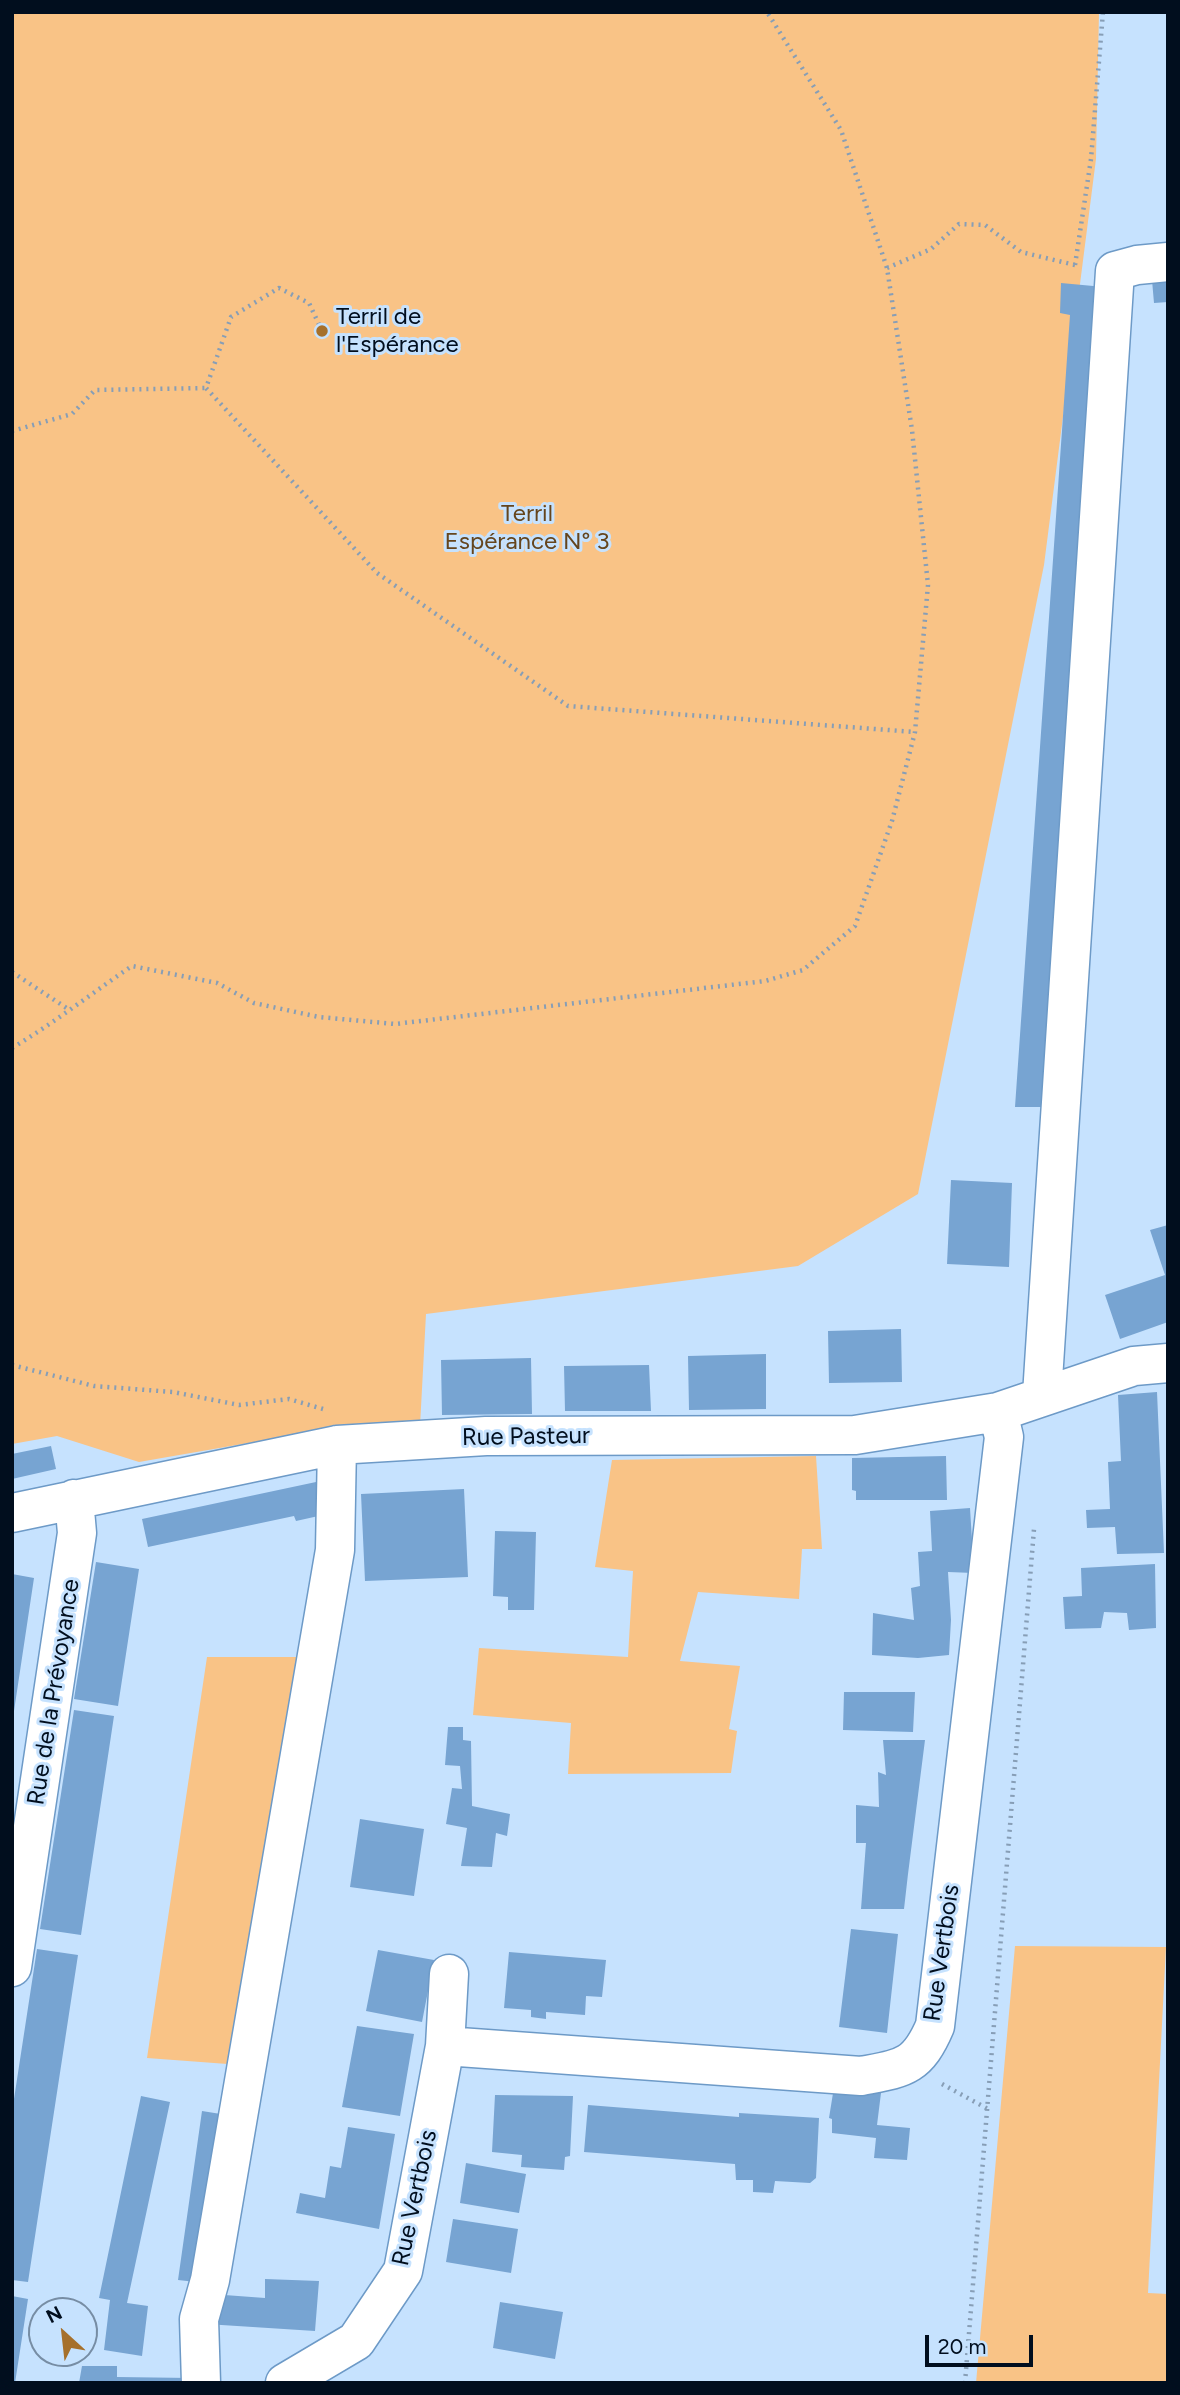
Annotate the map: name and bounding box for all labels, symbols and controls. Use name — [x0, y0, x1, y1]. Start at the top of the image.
place label: Terril de l'Espérance — [336, 303, 459, 359]
marker: Terril de l'Espérance — [314, 323, 330, 339]
park label: Terril Espérance N° 3 — [445, 500, 609, 556]
street label: Rue Pasteur — [462, 1421, 590, 1453]
street label: Rue de la Prévoyance — [22, 1577, 86, 1807]
street label: Rue Vertbois — [918, 1883, 966, 2023]
street label: Rue Vertbois — [387, 2127, 443, 2269]
north arrow — [28, 2297, 98, 2367]
text: N — [42, 2301, 66, 2328]
scale bar — [928, 2322, 1036, 2366]
text: 20 m — [938, 2334, 986, 2359]

